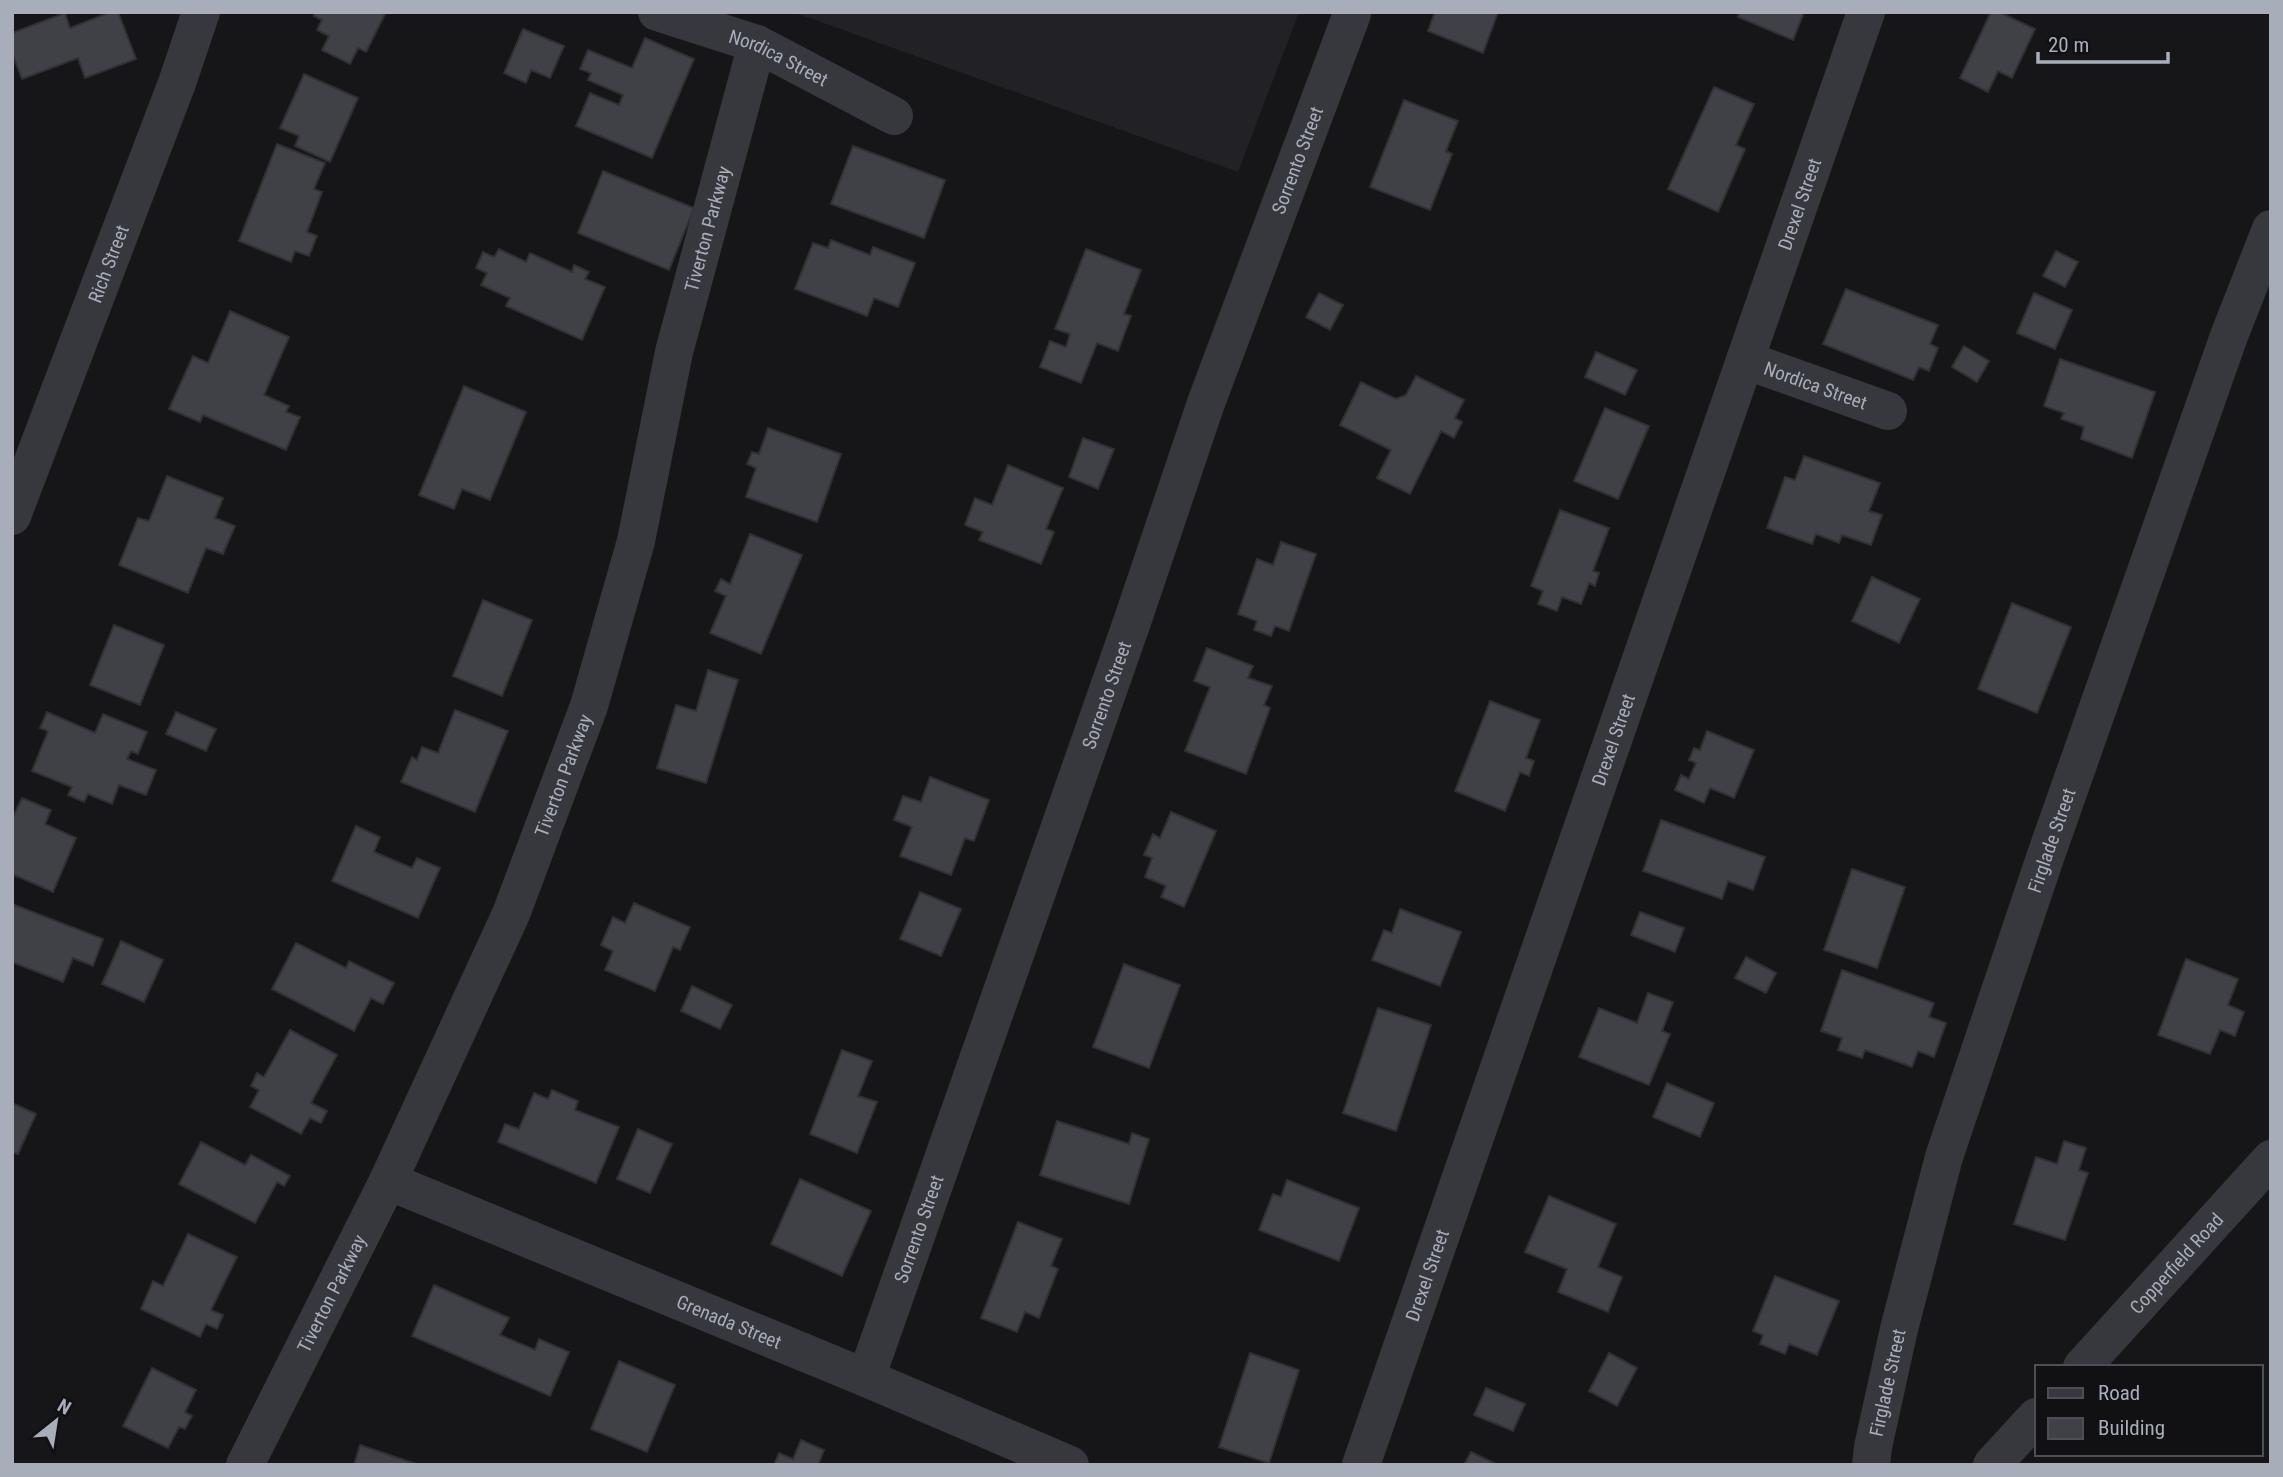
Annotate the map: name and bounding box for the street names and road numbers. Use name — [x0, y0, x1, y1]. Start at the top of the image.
street label: Nordica Street — [726, 25, 832, 91]
street label: Sorrento Street — [1267, 103, 1328, 217]
street label: Drexel Street — [1773, 155, 1826, 253]
street label: Tiverton Parkway — [680, 164, 736, 294]
street label: Rich Street — [83, 222, 134, 306]
street label: Nordica Street — [1761, 357, 1870, 415]
street label: Sorrento Street — [1077, 638, 1136, 752]
street label: Drexel Street — [1587, 691, 1640, 789]
street label: Tiverton Parkway — [530, 711, 597, 840]
street label: Firglade Street — [2023, 785, 2081, 896]
street label: Sorrento Street — [889, 1172, 948, 1286]
street label: Copperfield Road — [2125, 1208, 2228, 1319]
street label: Drexel Street — [1401, 1226, 1454, 1324]
street label: Tiverton Parkway — [292, 1231, 371, 1357]
street label: Grenada Street — [673, 1290, 785, 1354]
street label: Firglade Street — [1865, 1327, 1911, 1439]

